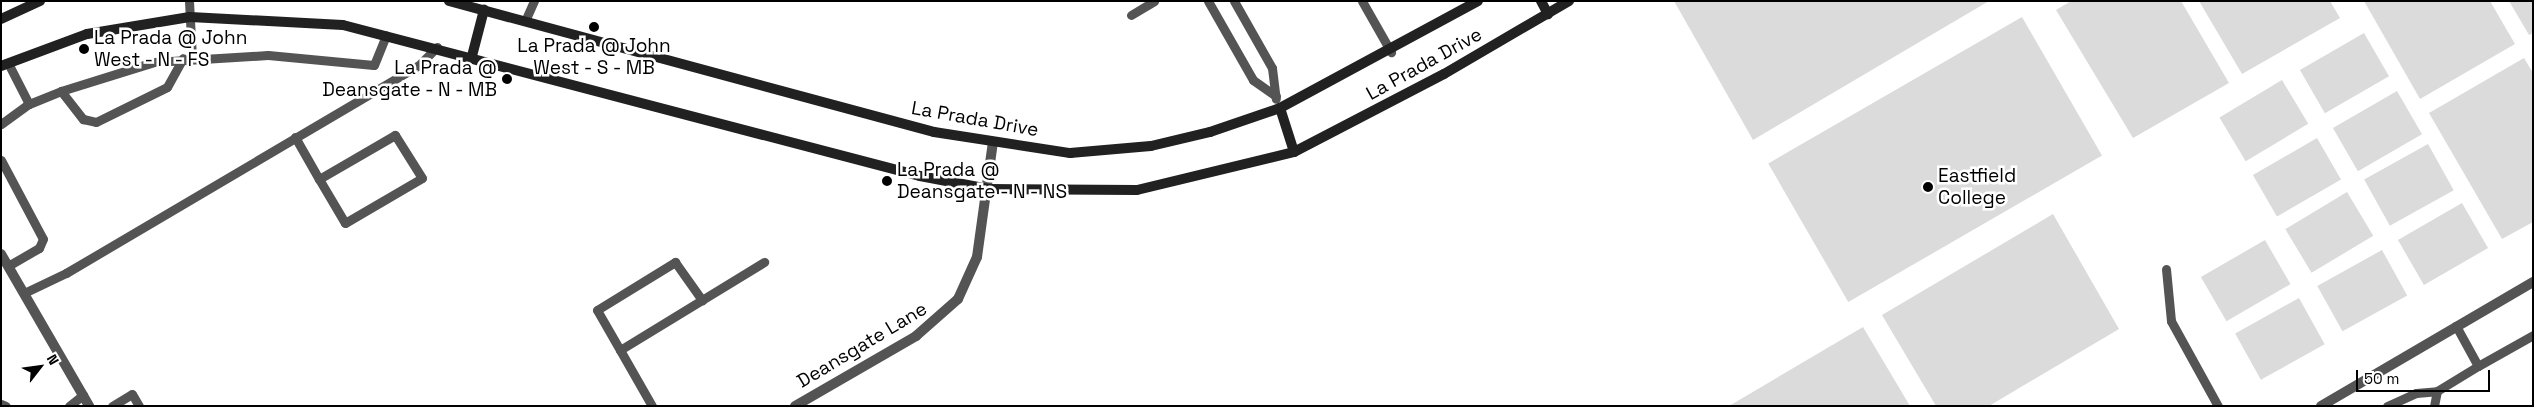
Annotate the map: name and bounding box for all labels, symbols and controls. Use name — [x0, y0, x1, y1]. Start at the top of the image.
marker: La Prada @ John West - S - MB — [588, 21, 600, 33]
street label: La Prada Drive — [1362, 23, 1486, 105]
place label: La Prada @ John West - N - FS — [94, 27, 247, 71]
place label: La Prada @ John West - S - MB — [517, 35, 671, 79]
marker: La Prada @ John West - N - FS — [78, 43, 90, 55]
place label: La Prada @ Deansgate - N - MB — [320, 57, 497, 101]
marker: La Prada @ Deansgate - N - MB — [501, 73, 513, 85]
street label: La Prada Drive — [910, 97, 1040, 141]
place label: La Prada @ Deansgate - N - NS — [897, 159, 1069, 203]
place label: Eastfield College — [1938, 165, 2016, 209]
marker: La Prada @ Deansgate - N - NS — [881, 175, 893, 187]
marker: Eastfield College — [1922, 181, 1934, 193]
street label: Deansgate Lane — [793, 297, 931, 393]
north arrow — [15, 342, 65, 392]
text: N — [43, 351, 63, 368]
scale bar — [2359, 360, 2493, 392]
text: 50 m — [2364, 369, 2399, 388]

